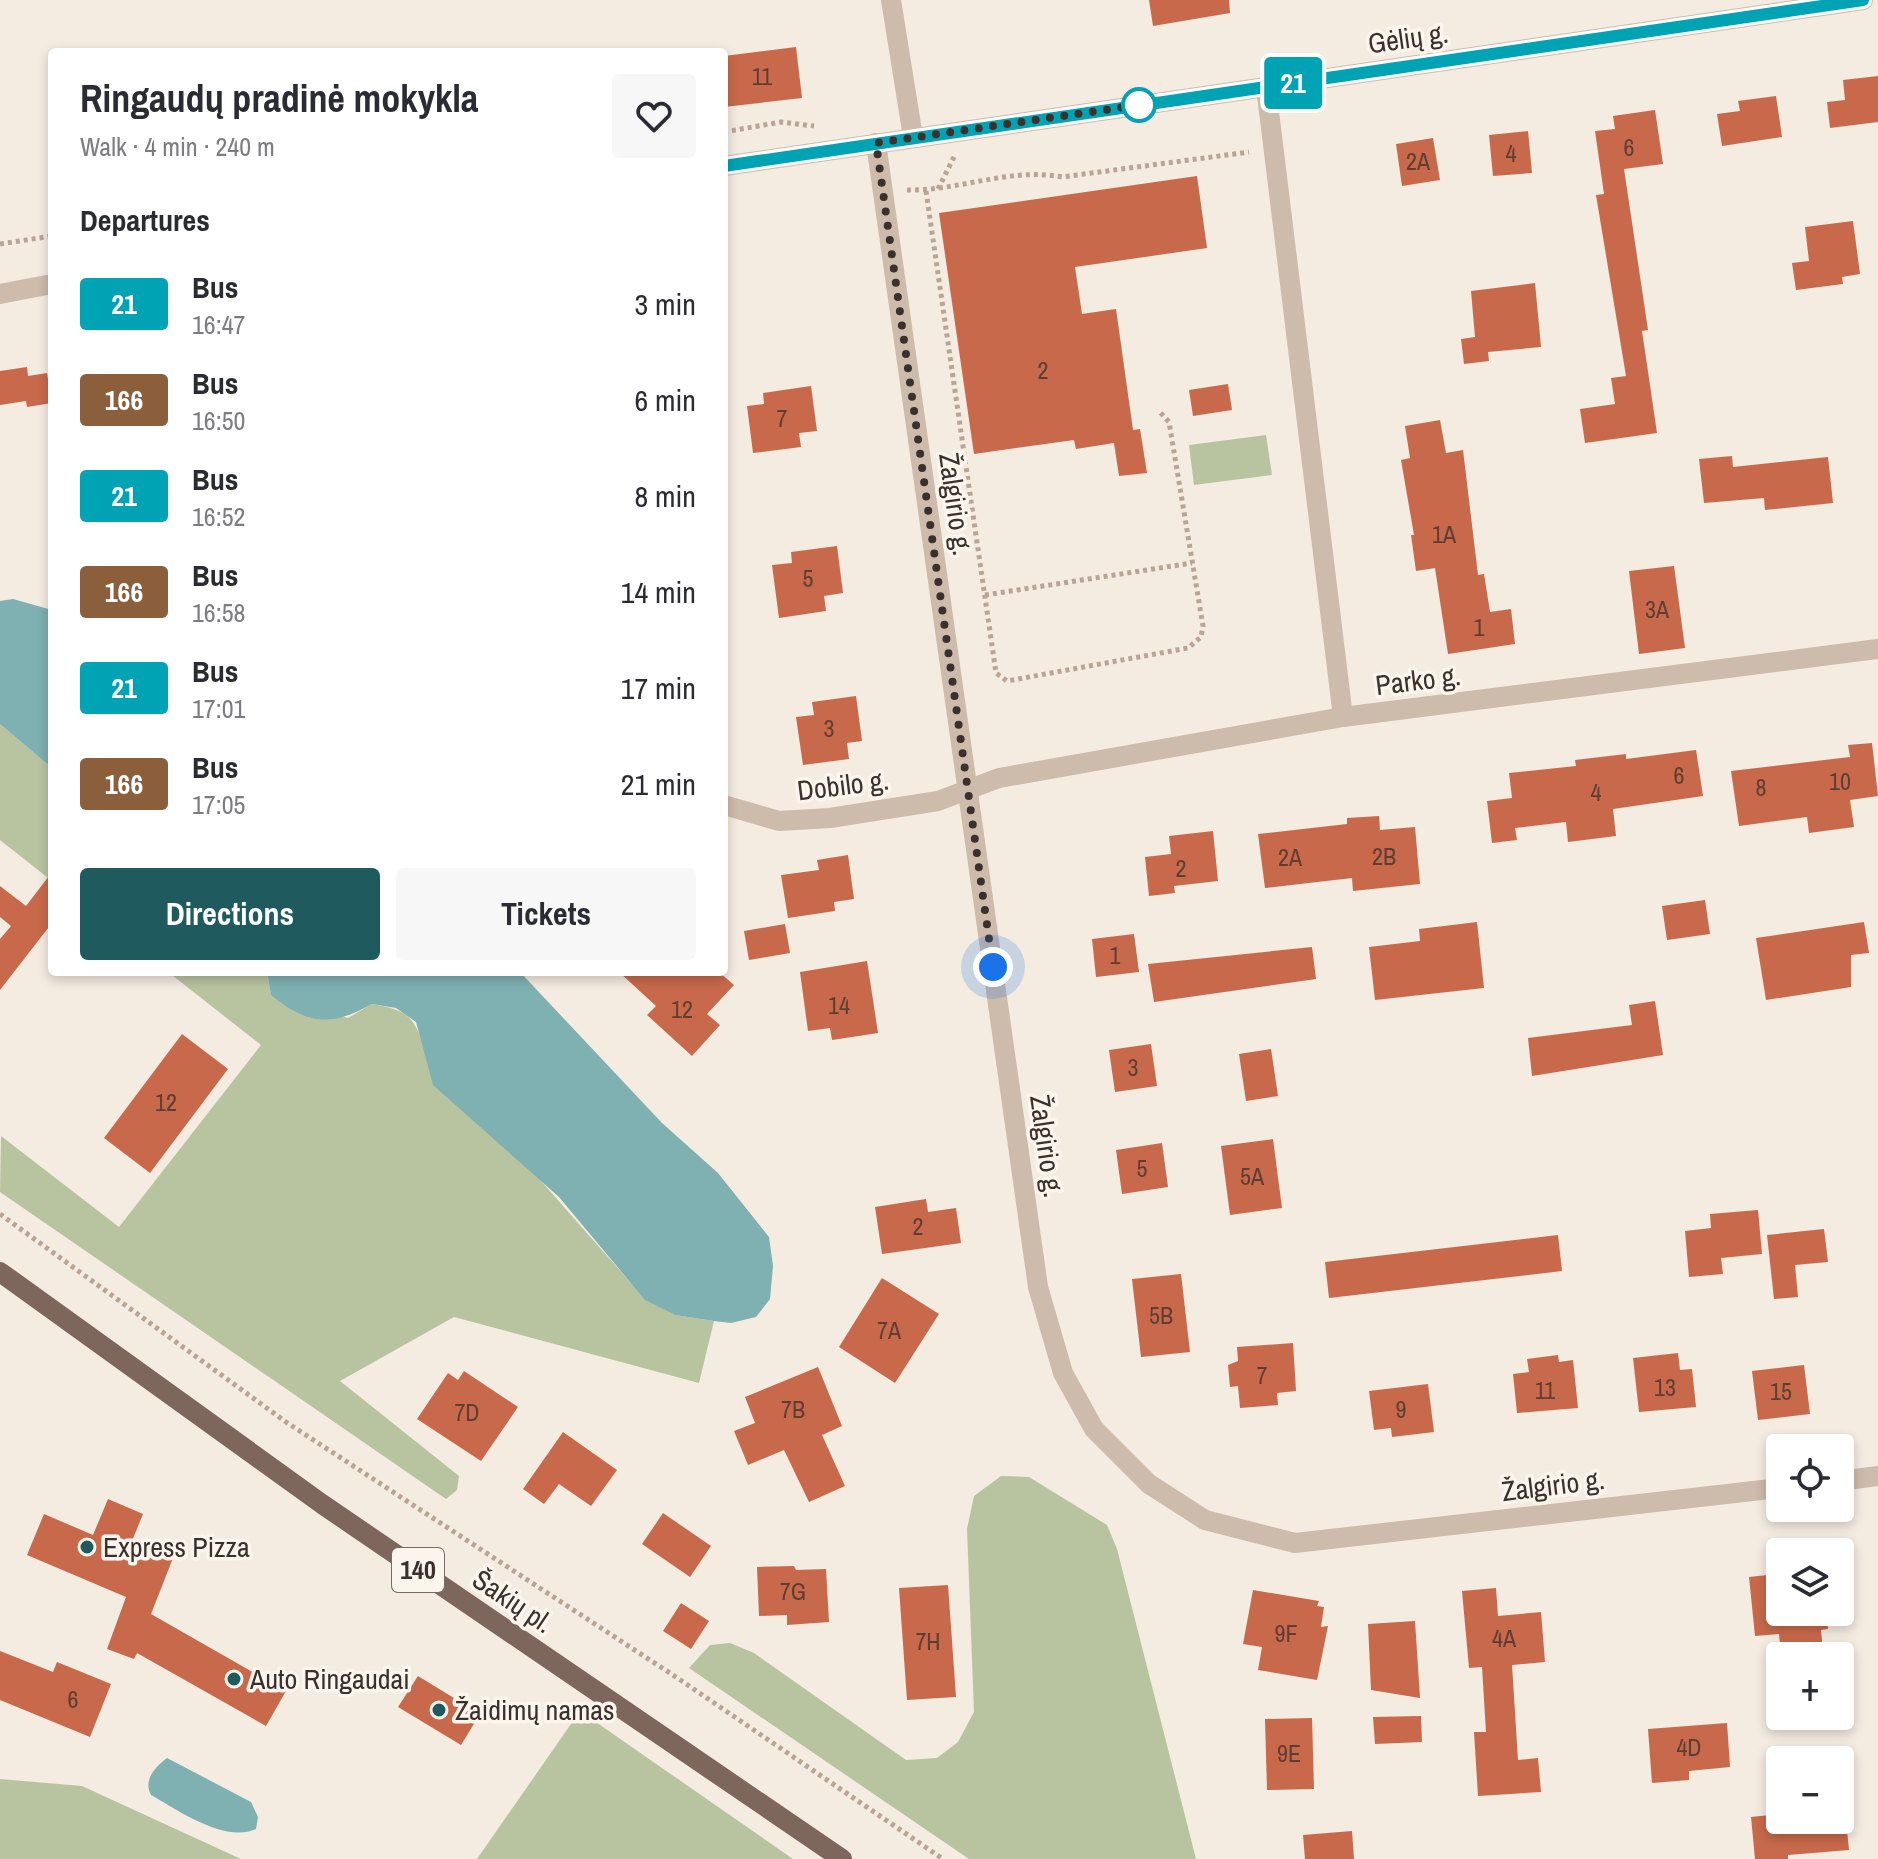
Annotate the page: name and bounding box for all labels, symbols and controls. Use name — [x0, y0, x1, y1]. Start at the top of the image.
street label: Gėlių g. — [1366, 14, 1450, 62]
line badge: 21 — [1257, 57, 1329, 109]
house number: 11 — [752, 60, 772, 92]
text: 21 — [1280, 64, 1306, 102]
text: Ringaudų pradinė mokykla — [80, 73, 478, 124]
button: heart — [612, 74, 696, 158]
unlabelled marker — [1122, 88, 1156, 122]
text: Walk · 4 min · 240 m — [80, 129, 275, 164]
house number: 6 — [1624, 131, 1634, 163]
house number: 4 — [1506, 137, 1517, 169]
house number: 2A — [1406, 145, 1431, 177]
text: Departures — [80, 200, 210, 240]
text: Bus — [192, 267, 238, 307]
text: 3 min — [634, 284, 696, 324]
text: 21 — [111, 285, 137, 323]
text: 16:47 — [192, 307, 245, 342]
house number: 2 — [1038, 354, 1048, 386]
text: Bus — [192, 363, 238, 403]
text: 6 min — [634, 380, 696, 420]
text: 166 — [105, 381, 143, 419]
house number: 7 — [777, 402, 788, 434]
text: 16:50 — [192, 403, 245, 438]
street label: Žalgirio g. — [930, 450, 982, 558]
text: Bus — [192, 459, 238, 499]
text: 8 min — [634, 476, 696, 516]
text: 21 — [111, 477, 137, 515]
text: 16:52 — [192, 499, 245, 534]
house number: 1A — [1432, 518, 1457, 550]
text: Bus — [192, 555, 238, 595]
house number: 5 — [803, 562, 814, 594]
text: 14 min — [621, 572, 696, 612]
text: 166 — [105, 573, 143, 611]
house number: 3A — [1645, 593, 1670, 625]
text: 16:58 — [192, 595, 245, 630]
house number: 1 — [1474, 611, 1485, 643]
text: Bus — [192, 651, 238, 691]
street label: Parko g. — [1373, 656, 1463, 704]
text: 17 min — [621, 668, 696, 708]
text: 21 — [111, 669, 137, 707]
text: 17:01 — [192, 691, 245, 726]
house number: 3 — [824, 712, 834, 744]
text: Bus — [192, 747, 238, 787]
house number: 6 — [1674, 759, 1684, 791]
street label: Dobilo g. — [795, 761, 891, 809]
text: 21 min — [621, 764, 696, 804]
text: 166 — [105, 765, 143, 803]
house number: 10 — [1829, 765, 1851, 797]
house number: 8 — [1756, 771, 1766, 803]
house number: 4 — [1591, 776, 1602, 808]
text: 17:05 — [192, 787, 245, 822]
house number: 2B — [1372, 840, 1396, 872]
house number: 2A — [1278, 841, 1303, 873]
house number: 2 — [1176, 852, 1186, 884]
button: Directions — [80, 868, 380, 960]
button: Tickets — [396, 868, 696, 960]
house number: 1 — [1110, 939, 1121, 971]
your location — [973, 947, 1013, 987]
house number: 14 — [828, 989, 850, 1021]
house number: 12 — [671, 993, 693, 1025]
house number: 3 — [1128, 1051, 1138, 1083]
house number: 12 — [155, 1086, 177, 1118]
street label: Žalgirio g. — [1021, 1092, 1073, 1200]
house number: 5 — [1137, 1152, 1148, 1184]
house number: 5A — [1240, 1160, 1265, 1192]
house number: 2 — [913, 1210, 923, 1242]
house number: 5B — [1149, 1299, 1173, 1331]
house number: 7A — [877, 1314, 902, 1346]
house number: 7 — [1257, 1359, 1268, 1391]
house number: 13 — [1654, 1371, 1676, 1403]
house number: 11 — [1535, 1374, 1555, 1406]
house number: 15 — [1770, 1375, 1792, 1407]
house number: 7B — [781, 1393, 805, 1425]
house number: 9 — [1396, 1393, 1406, 1425]
house number: 7D — [454, 1396, 480, 1428]
map controls — [1766, 1434, 1854, 1834]
button: locate — [1766, 1434, 1854, 1522]
street label: Žalgirio g. — [1499, 1460, 1607, 1510]
place label: Express Pizza — [103, 1528, 250, 1566]
marker: Express Pizza — [78, 1538, 96, 1556]
button: layers — [1766, 1538, 1854, 1626]
road number: 140 — [392, 1548, 444, 1592]
street label: Šakių pl. — [465, 1560, 561, 1642]
house number: 7G — [780, 1575, 806, 1607]
house number: 9F — [1275, 1617, 1297, 1649]
house number: 4A — [1492, 1622, 1517, 1654]
house number: 7H — [915, 1625, 941, 1657]
button: + — [1766, 1642, 1854, 1730]
place label: Auto Ringaudai — [249, 1660, 410, 1698]
marker: Auto Ringaudai — [225, 1670, 243, 1688]
house number: 6 — [68, 1683, 78, 1715]
place label: Žaidimų namas — [455, 1691, 615, 1729]
marker: Žaidimų namas — [430, 1701, 448, 1719]
house number: 4D — [1676, 1731, 1702, 1763]
house number: 9E — [1277, 1737, 1301, 1769]
button: − — [1766, 1746, 1854, 1834]

